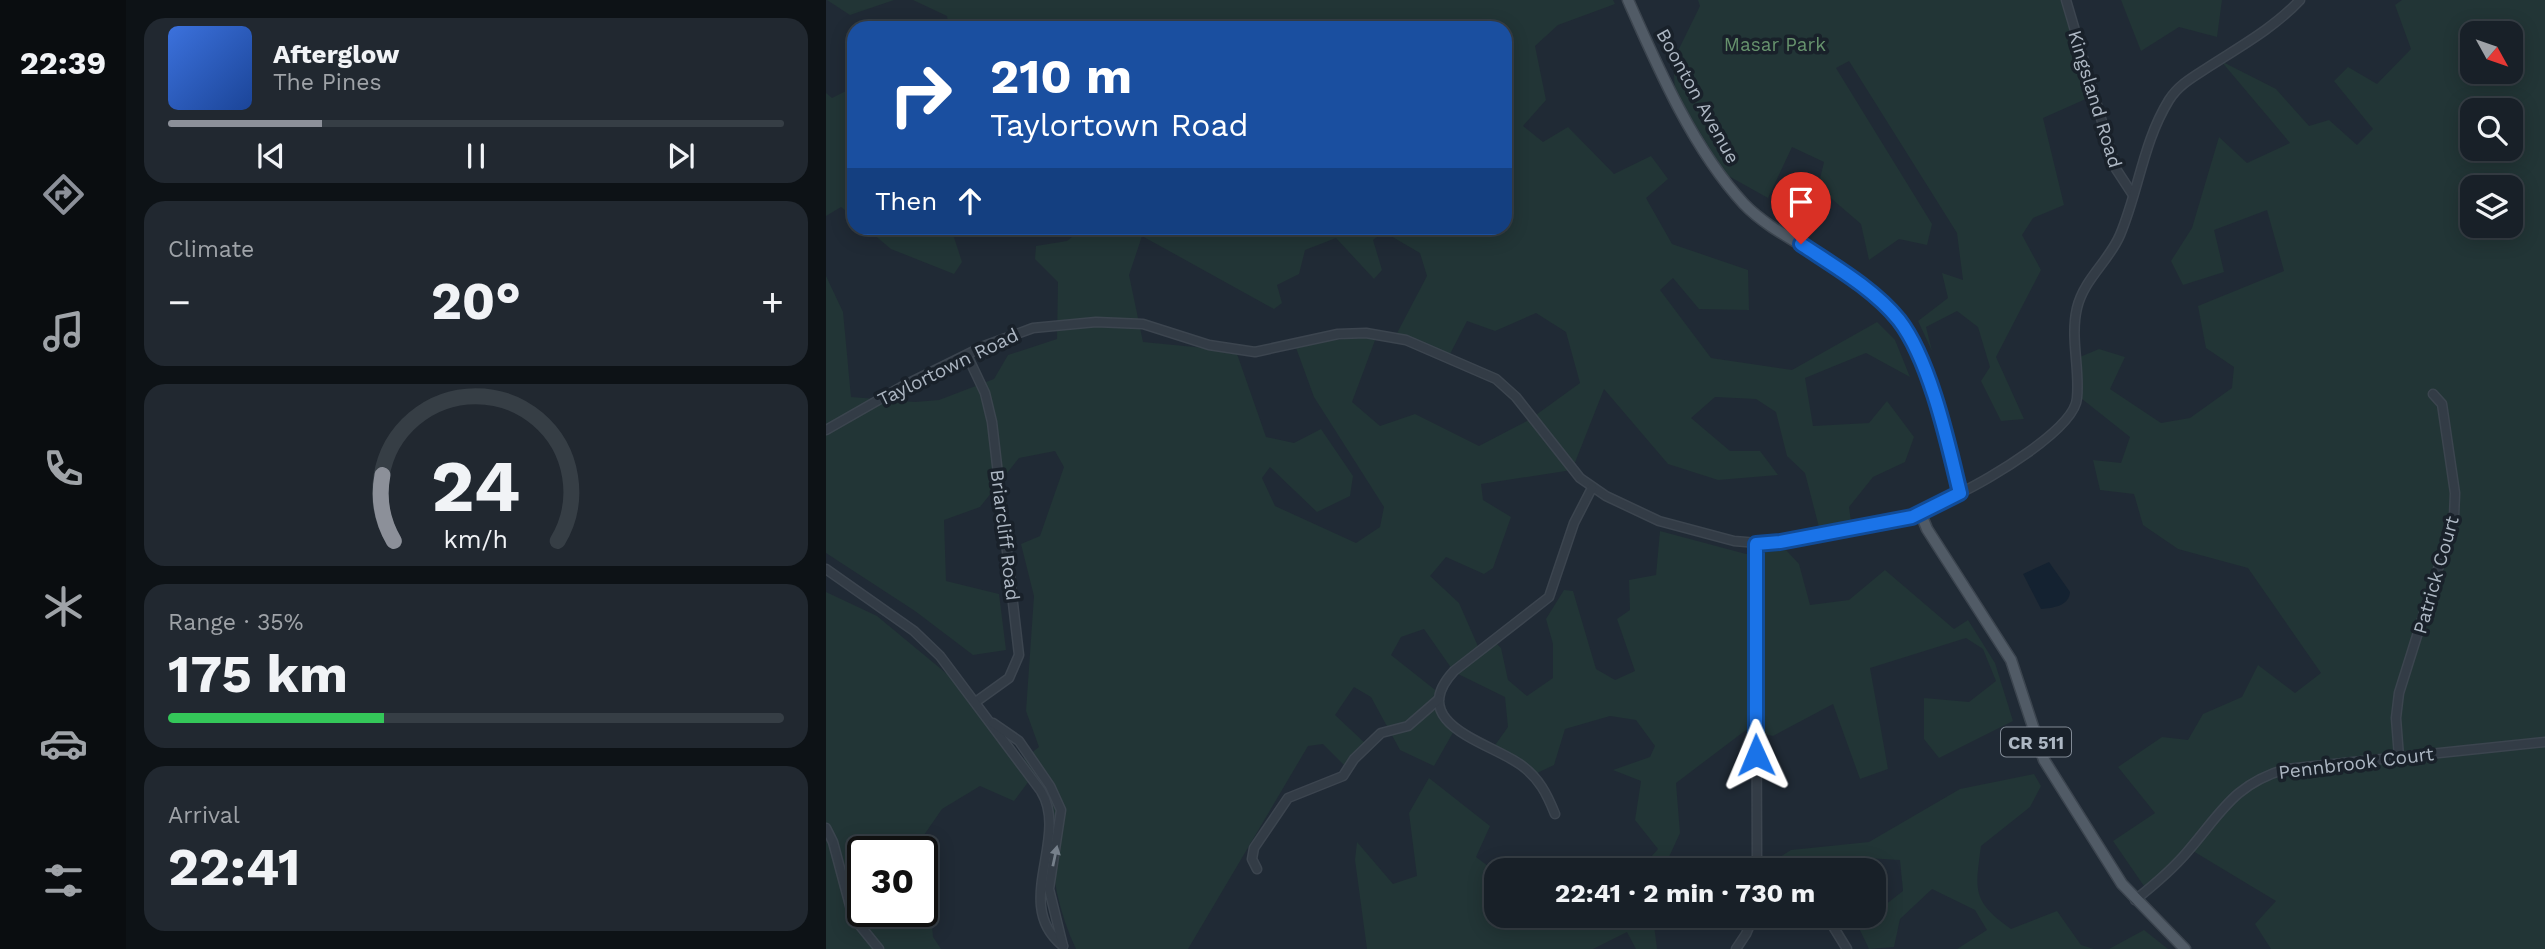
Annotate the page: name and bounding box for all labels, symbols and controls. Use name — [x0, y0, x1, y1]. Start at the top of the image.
north arrow — [2460, 21, 2524, 84]
map controls — [2460, 21, 2523, 238]
street label: Boonton Avenue — [1651, 24, 1745, 168]
street label: Kingsland Road — [2063, 27, 2127, 171]
park label: Masar Park — [1724, 33, 1826, 56]
text: Afterglow — [273, 39, 399, 69]
text: 22:39 — [20, 44, 106, 82]
text: 210 m — [990, 47, 1132, 105]
icon: right — [875, 49, 966, 140]
text: The Pines — [273, 69, 382, 96]
button: search — [2460, 98, 2523, 161]
text: Taylortown Road — [990, 106, 1249, 144]
icon: previous — [252, 137, 290, 175]
icon: pause — [457, 137, 495, 175]
icon: next — [662, 137, 700, 175]
icon: directions — [39, 170, 88, 219]
pin — [1771, 172, 1831, 244]
button: layers — [2460, 175, 2523, 238]
icon: ahead — [951, 182, 989, 220]
icon: arrive — [1782, 183, 1820, 221]
text: Then — [875, 186, 937, 216]
text: Climate — [168, 236, 254, 263]
text: 20° — [431, 271, 521, 332]
text: − — [168, 280, 191, 324]
text: + — [761, 280, 784, 324]
icon: music — [39, 307, 88, 356]
street label: Taylortown Road — [874, 323, 1022, 411]
text: 24 — [431, 443, 521, 529]
icon: phone — [39, 444, 88, 493]
street label: Briarcliff Road — [986, 468, 1024, 602]
street label: Patrick Court — [2408, 513, 2464, 637]
text: km/h — [444, 524, 508, 553]
icon: climate — [39, 582, 88, 631]
text: Range · 35% — [168, 609, 303, 636]
text: 175 km — [168, 644, 348, 705]
position arrow — [1719, 718, 1793, 792]
icon: car — [39, 719, 88, 768]
road number: CR 511 — [2001, 728, 2071, 756]
street label: Pennbrook Court — [2277, 742, 2435, 784]
text: Arrival — [168, 802, 240, 829]
speed limit sign: 30 — [847, 836, 938, 927]
text: 22:41 — [168, 837, 300, 898]
one-way arrow — [1050, 845, 1061, 867]
icon: filters — [39, 856, 88, 905]
text: 22:41 · 2 min · 730 m — [1555, 878, 1815, 908]

